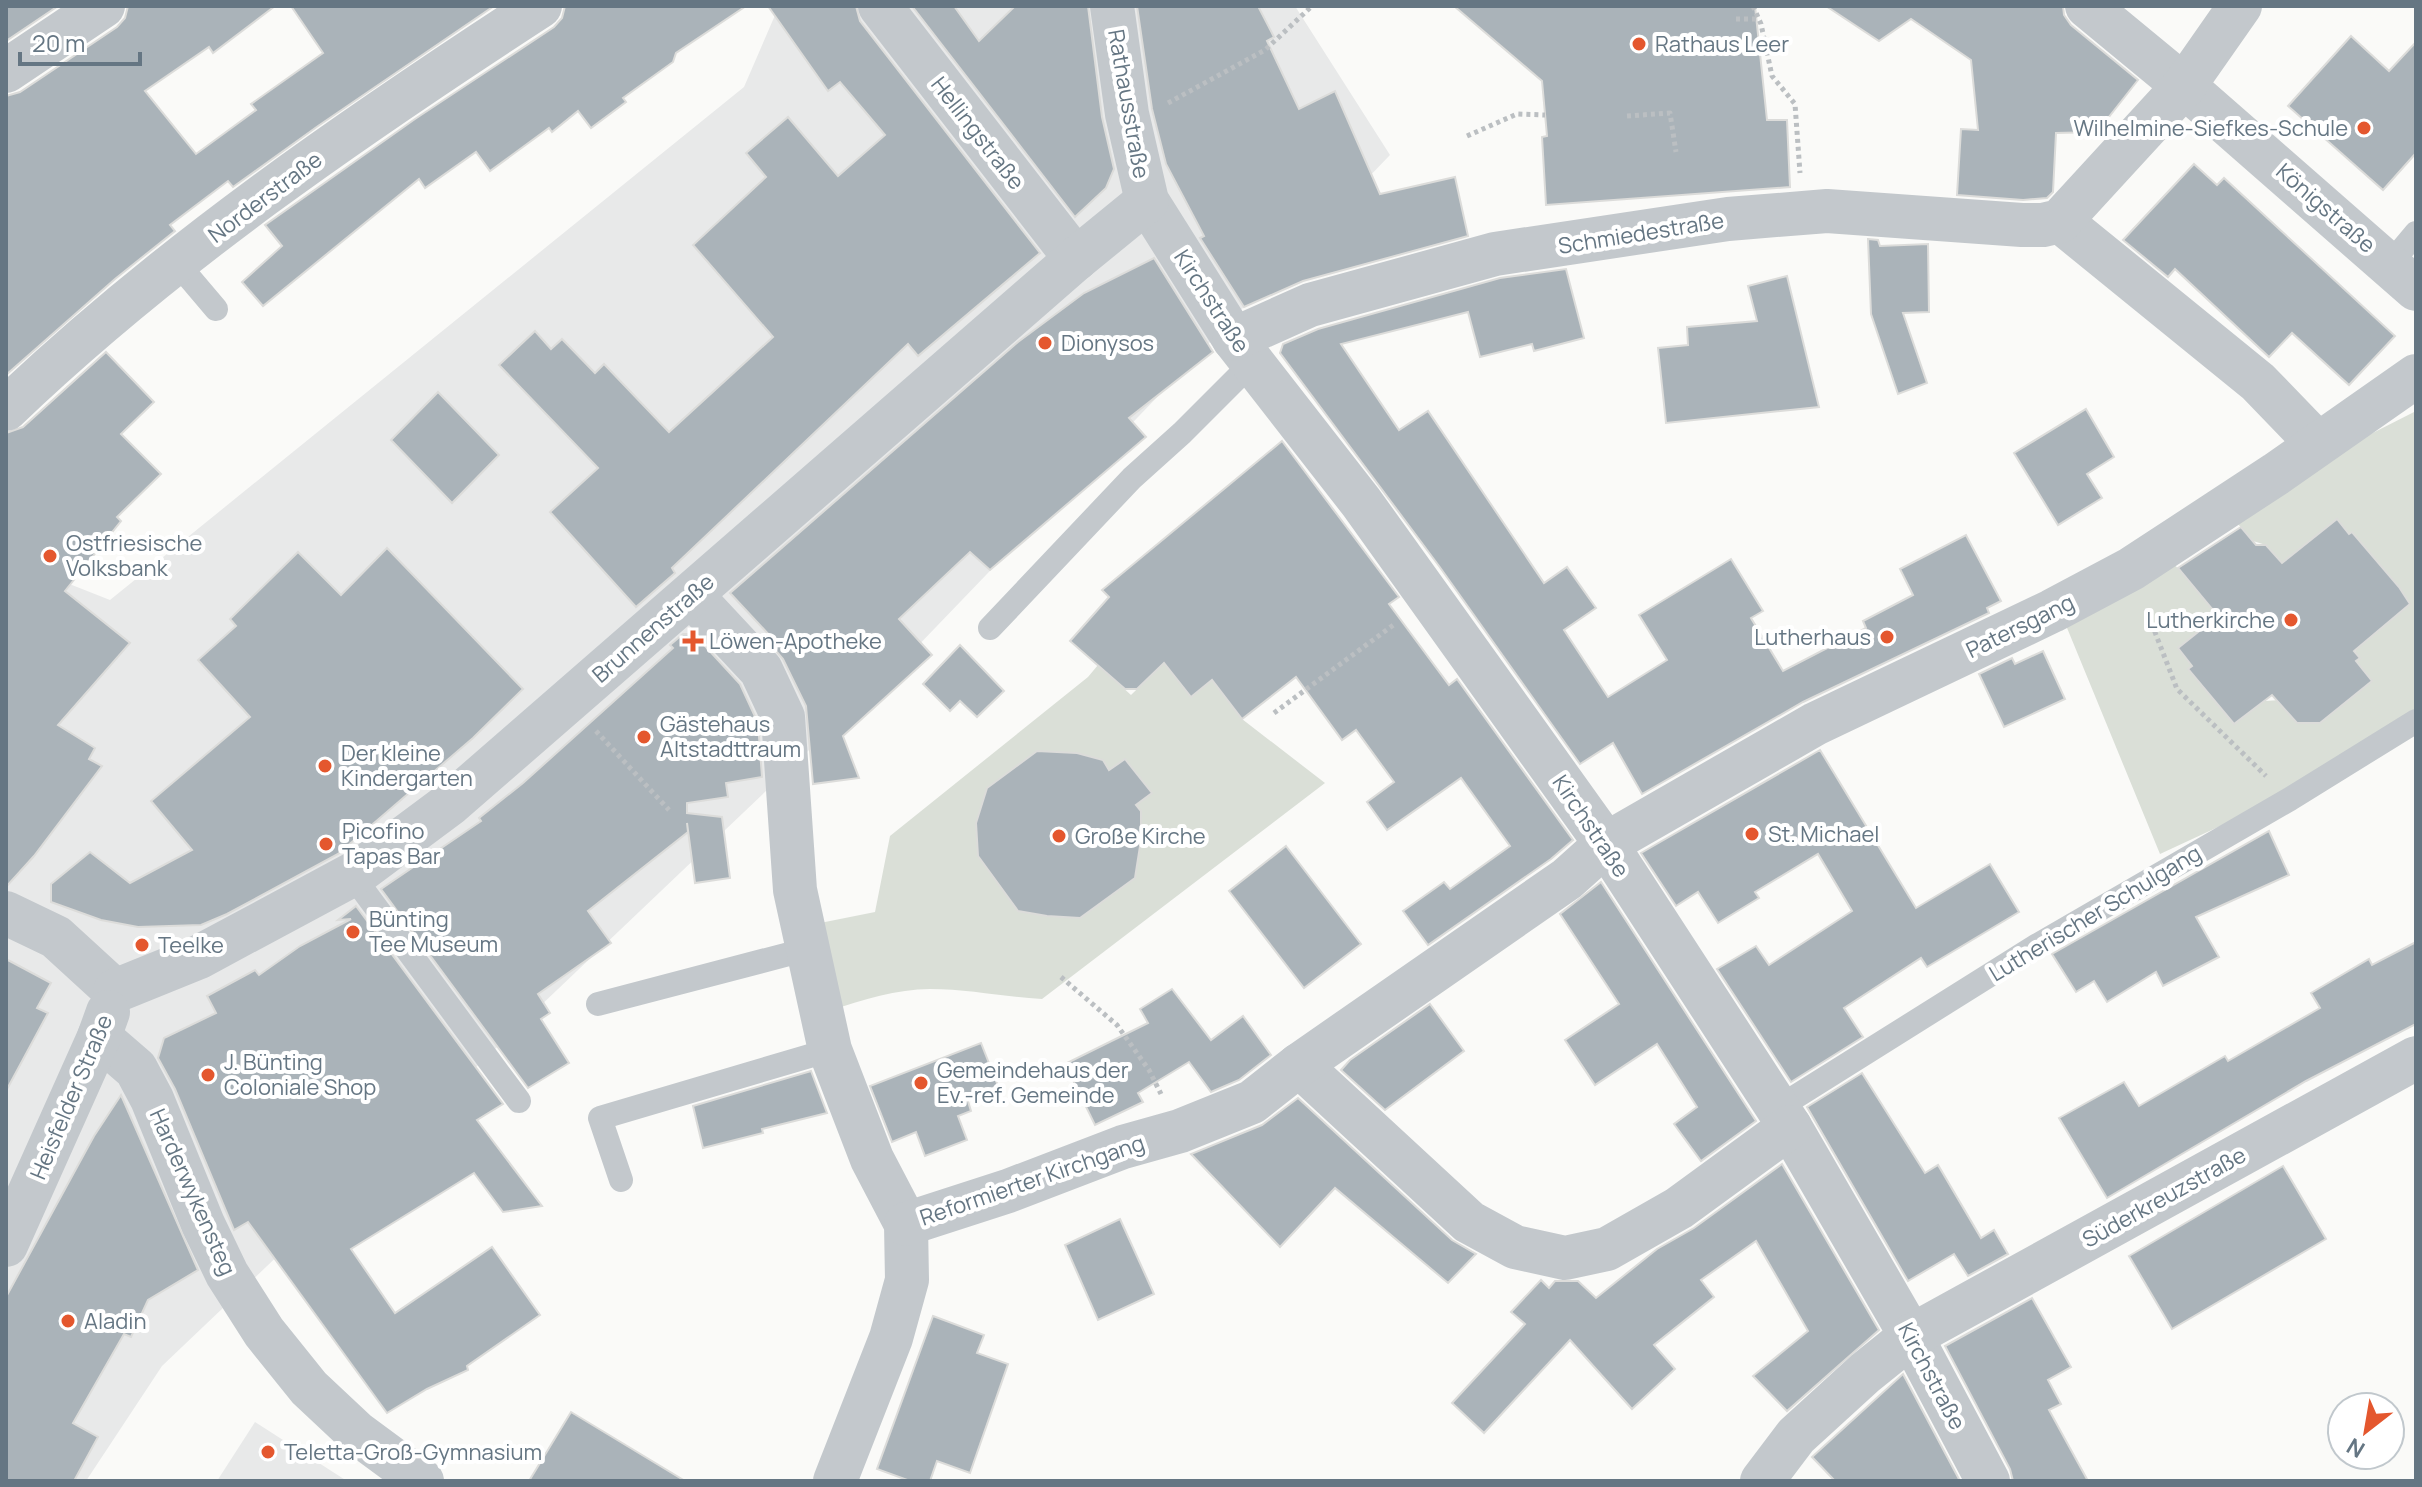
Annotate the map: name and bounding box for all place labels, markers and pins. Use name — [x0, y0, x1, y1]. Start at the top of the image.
place label: Rathaus Leer — [1655, 29, 1789, 59]
marker: Rathaus Leer — [1630, 35, 1648, 53]
place label: Wilhelmine-Siefkes-Schule — [2073, 113, 2348, 143]
marker: Wilhelmine-Siefkes-Schule — [2355, 119, 2373, 137]
place label: Dionysos — [1061, 328, 1154, 358]
marker: Dionysos — [1036, 334, 1054, 352]
place label: Ostfriesische Volksbank — [66, 528, 202, 583]
marker: Ostfriesische Volksbank — [41, 547, 59, 565]
place label: Lutherkirche — [2146, 605, 2275, 635]
marker: Lutherkirche — [2282, 611, 2300, 629]
place label: Lutherhaus — [1754, 622, 1871, 652]
place label: Löwen-Apotheke — [709, 626, 882, 656]
marker: Lutherhaus — [1878, 628, 1896, 646]
marker: Löwen-Apotheke — [684, 632, 702, 650]
place label: Gästehaus Altstadttraum — [660, 709, 801, 764]
marker: Gästehaus Altstadttraum — [635, 728, 653, 746]
place label: Der kleine Kindergarten — [341, 738, 473, 793]
marker: Der kleine Kindergarten — [316, 757, 334, 775]
place label: Picofino Tapas Bar — [342, 816, 441, 871]
place label: St. Michael — [1768, 819, 1879, 849]
place label: Große Kirche — [1075, 821, 1206, 851]
marker: St. Michael — [1743, 825, 1761, 843]
marker: Große Kirche — [1050, 827, 1068, 845]
marker: Picofino Tapas Bar — [317, 835, 335, 853]
place label: Bünting Tee Museum — [369, 904, 498, 959]
marker: Bünting Tee Museum — [344, 923, 362, 941]
place label: Teelke — [158, 930, 224, 960]
marker: Teelke — [133, 936, 151, 954]
place label: J. Bünting Coloniale Shop — [224, 1047, 376, 1102]
place label: Gemeindehaus der Ev.-ref. Gemeinde — [937, 1055, 1129, 1110]
marker: J. Bünting Coloniale Shop — [199, 1066, 217, 1084]
marker: Gemeindehaus der Ev.-ref. Gemeinde — [912, 1074, 930, 1092]
place label: Aladin — [84, 1306, 147, 1336]
marker: Aladin — [59, 1312, 77, 1330]
place label: Teletta-Groß-Gymnasium — [284, 1437, 542, 1467]
marker: Teletta-Groß-Gymnasium — [259, 1443, 277, 1461]

